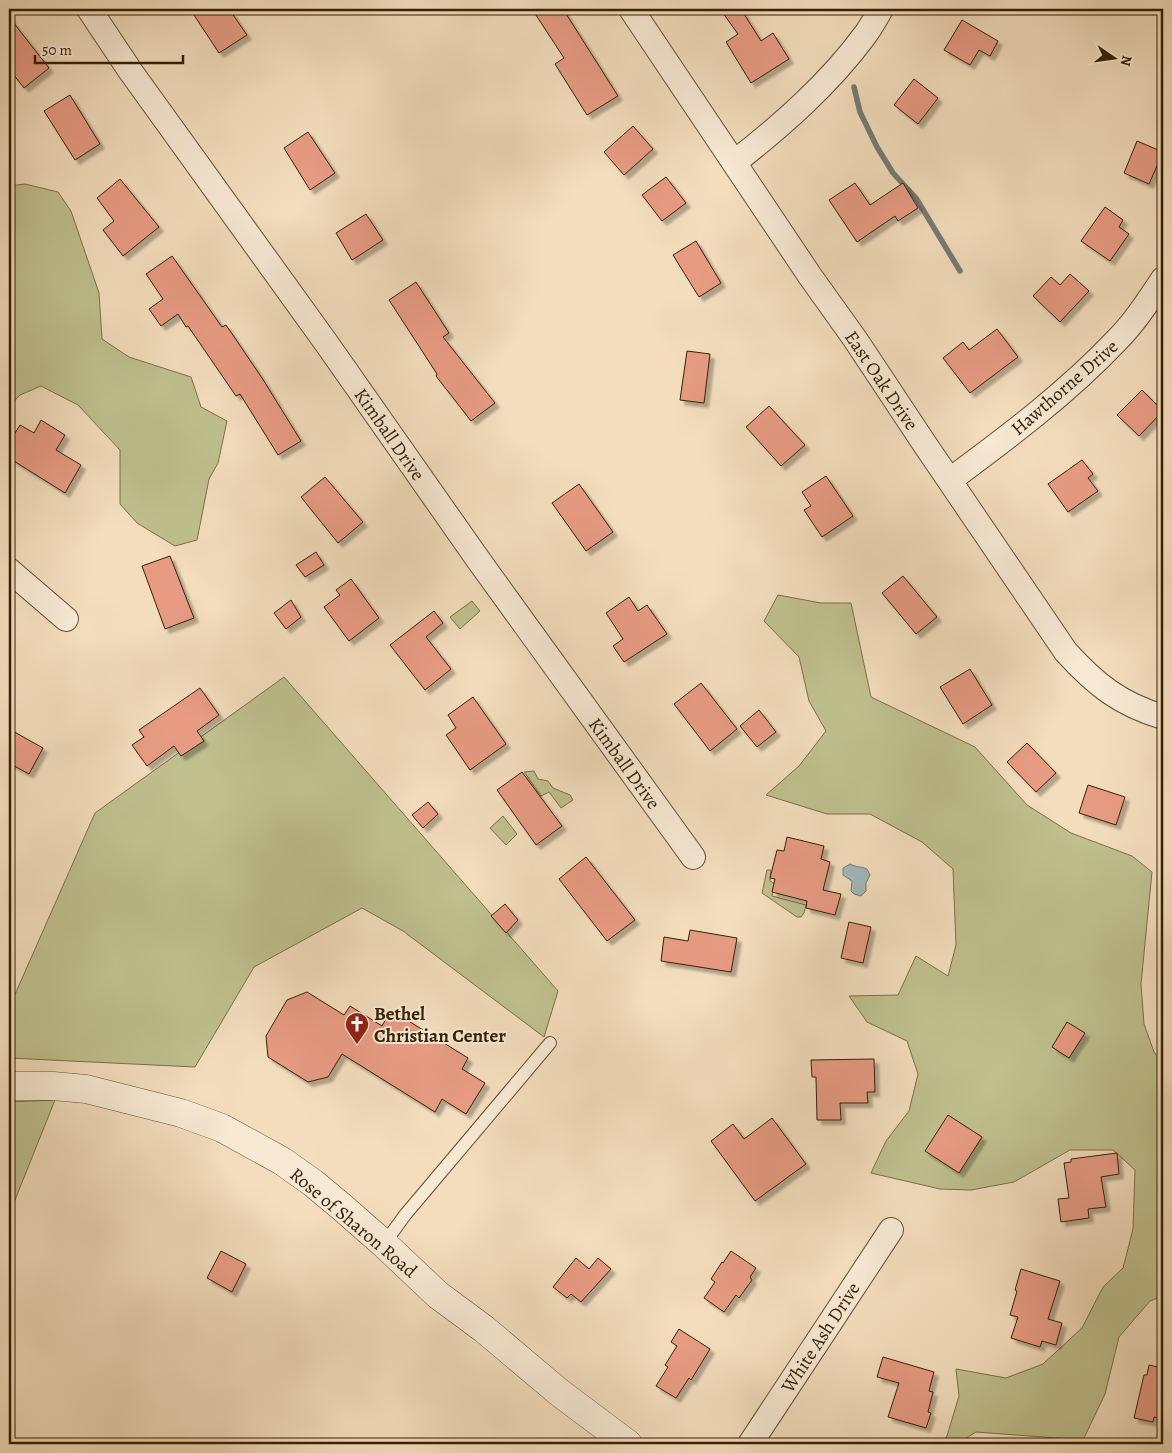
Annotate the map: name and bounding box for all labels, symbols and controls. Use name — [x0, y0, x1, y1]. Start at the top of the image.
scale bar — [35, 32, 182, 64]
north arrow — [1090, 32, 1140, 82]
text: 50 m — [42, 40, 72, 60]
text: N — [1116, 54, 1137, 68]
street label: East Oak Drive — [838, 326, 924, 436]
street label: Hawthorne Drive — [1005, 334, 1124, 442]
street label: Kimball Drive — [348, 383, 431, 486]
street label: Kimball Drive — [582, 713, 666, 815]
place label: Bethel Christian Center — [374, 1001, 506, 1049]
church icon: Bethel Christian Center — [344, 1011, 370, 1045]
street label: Rose of Sharon Road — [284, 1162, 423, 1284]
street label: White Ash Drive — [775, 1277, 866, 1399]

